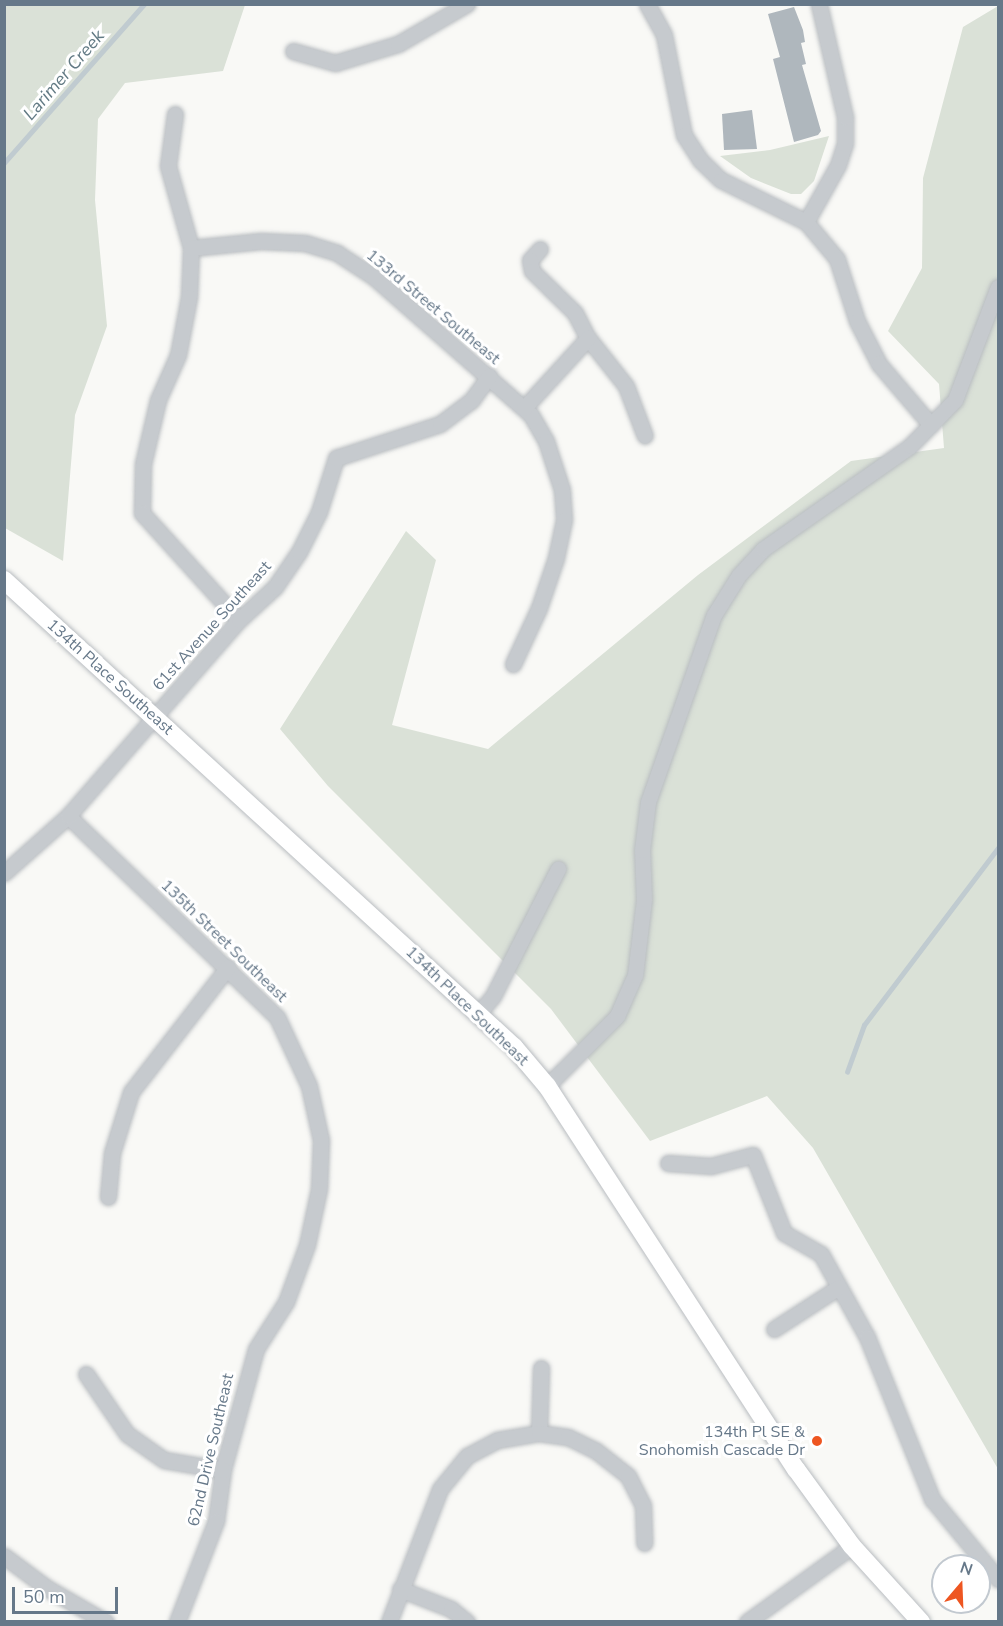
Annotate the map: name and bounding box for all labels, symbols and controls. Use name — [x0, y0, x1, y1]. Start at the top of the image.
water label: Larimer Creek — [19, 25, 109, 125]
street label: 133rd Street Southeast — [362, 246, 504, 368]
street label: 61st Avenue Southeast — [149, 557, 275, 695]
street label: 134th Place Southeast — [43, 615, 177, 739]
street label: 135th Street Southeast — [157, 876, 291, 1006]
street label: 134th Place Southeast — [402, 942, 532, 1070]
street label: 62nd Drive Southeast — [184, 1372, 238, 1528]
place label: 134th Pl SE & Snohomish Cascade Dr — [639, 1422, 805, 1460]
marker: 134th Pl SE & Snohomish Cascade Dr — [810, 1434, 824, 1448]
north arrow — [931, 1554, 991, 1614]
text: N — [957, 1557, 975, 1581]
scale bar — [15, 1575, 122, 1613]
text: 50 m — [23, 1585, 65, 1609]

